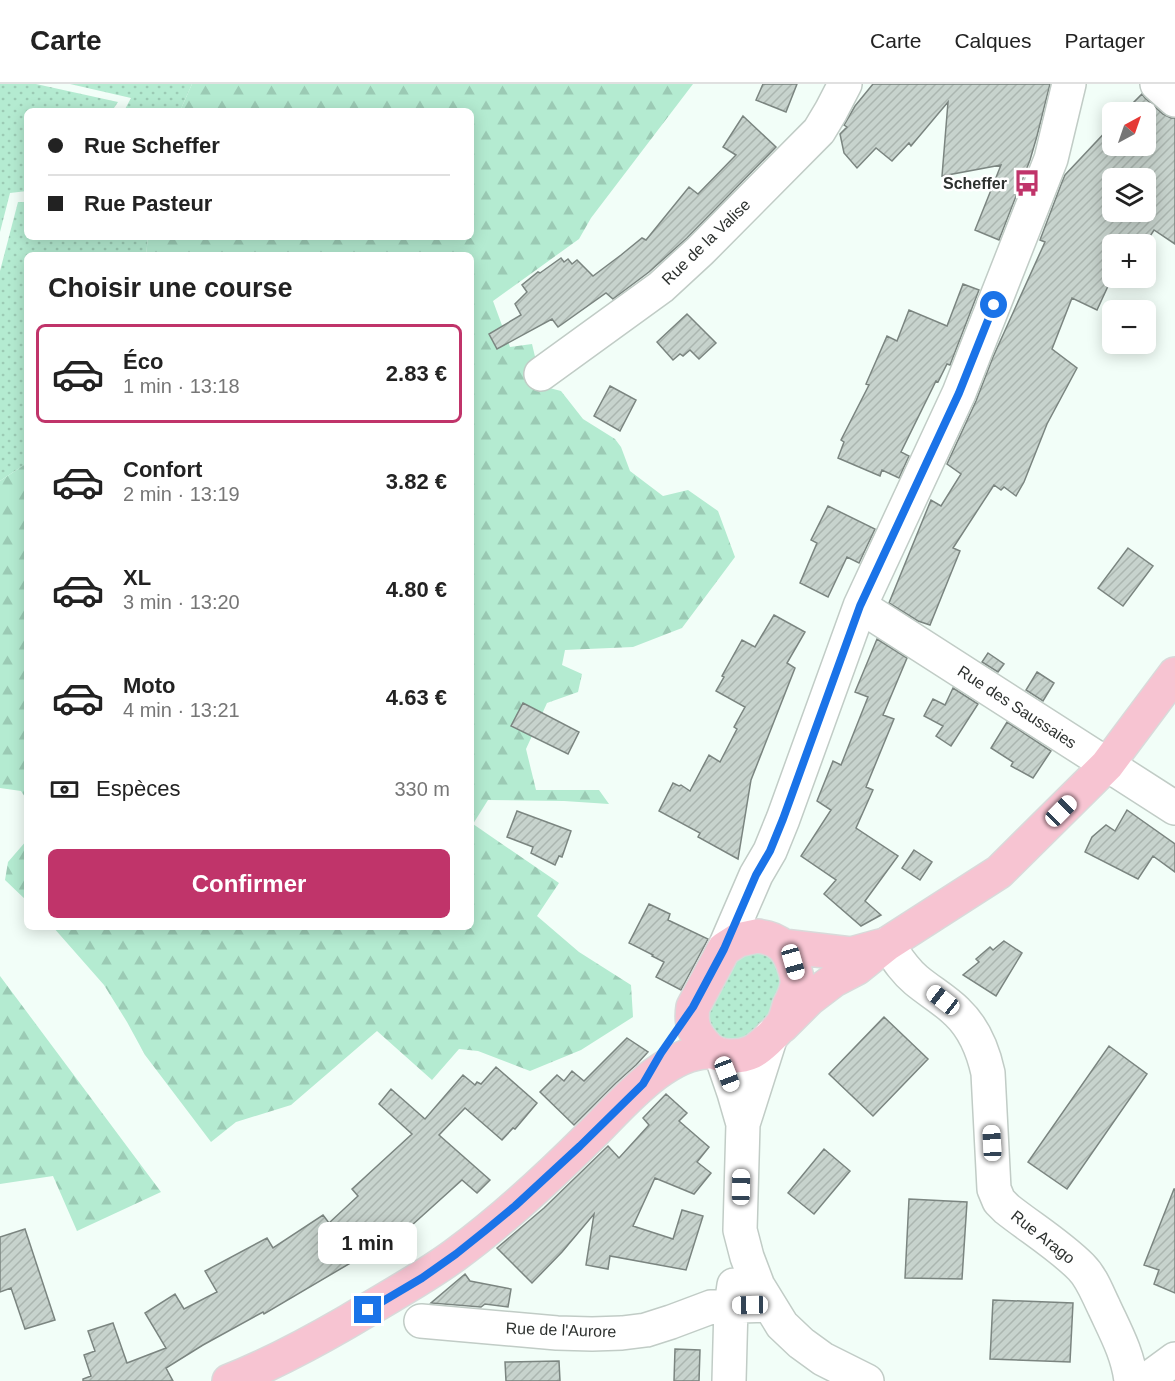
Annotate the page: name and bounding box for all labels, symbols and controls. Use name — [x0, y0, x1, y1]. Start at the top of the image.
text: Carte — [30, 25, 102, 56]
text: Carte — [870, 29, 921, 52]
text: Calques — [954, 29, 1031, 52]
text: Partager — [1064, 29, 1145, 52]
north arrow — [1102, 102, 1156, 156]
map controls — [1102, 102, 1156, 354]
text: Rue Scheffer — [84, 133, 220, 158]
bus stop icon: Scheffer — [1012, 168, 1042, 198]
button: layers — [1102, 168, 1156, 222]
place label: Scheffer — [943, 175, 1007, 192]
text: Rue Pasteur — [84, 191, 212, 216]
street label: Rue de la Valise — [659, 196, 753, 288]
button: + — [1102, 234, 1156, 288]
text: Choisir une course — [48, 273, 293, 303]
route start — [980, 291, 1007, 318]
button: − — [1102, 300, 1156, 354]
icon: car — [51, 347, 105, 401]
text: Éco — [123, 349, 163, 374]
text: 2.83 € — [386, 361, 447, 386]
text: 1 min · 13:18 — [123, 375, 240, 397]
icon: car — [51, 455, 105, 509]
text: Confort — [123, 457, 202, 482]
text: 3.82 € — [386, 469, 447, 494]
text: 2 min · 13:19 — [123, 483, 240, 505]
icon: car — [51, 563, 105, 617]
text: XL — [123, 565, 151, 590]
text: 4.80 € — [386, 577, 447, 602]
text: 3 min · 13:20 — [123, 591, 240, 613]
street label: Rue des Saussaies — [955, 662, 1079, 752]
icon: car — [51, 671, 105, 725]
text: Moto — [123, 673, 176, 698]
text: 4.63 € — [386, 685, 447, 710]
text: 4 min · 13:21 — [123, 699, 240, 721]
icon: cash — [48, 773, 81, 806]
text: Espèces — [96, 776, 180, 801]
text: 330 m — [394, 778, 450, 800]
car — [1042, 792, 1080, 830]
button: Confirmer — [48, 849, 450, 918]
car — [779, 942, 807, 982]
car — [923, 982, 963, 1018]
car — [712, 1054, 742, 1094]
car — [982, 1125, 1002, 1161]
car — [732, 1169, 750, 1205]
street label: Rue Arago — [1008, 1207, 1078, 1267]
callout: 1 min — [318, 1223, 418, 1265]
text: 1 min — [341, 1232, 394, 1254]
route end — [354, 1296, 381, 1323]
car — [732, 1296, 768, 1314]
street label: Rue de l'Aurore — [505, 1320, 617, 1340]

